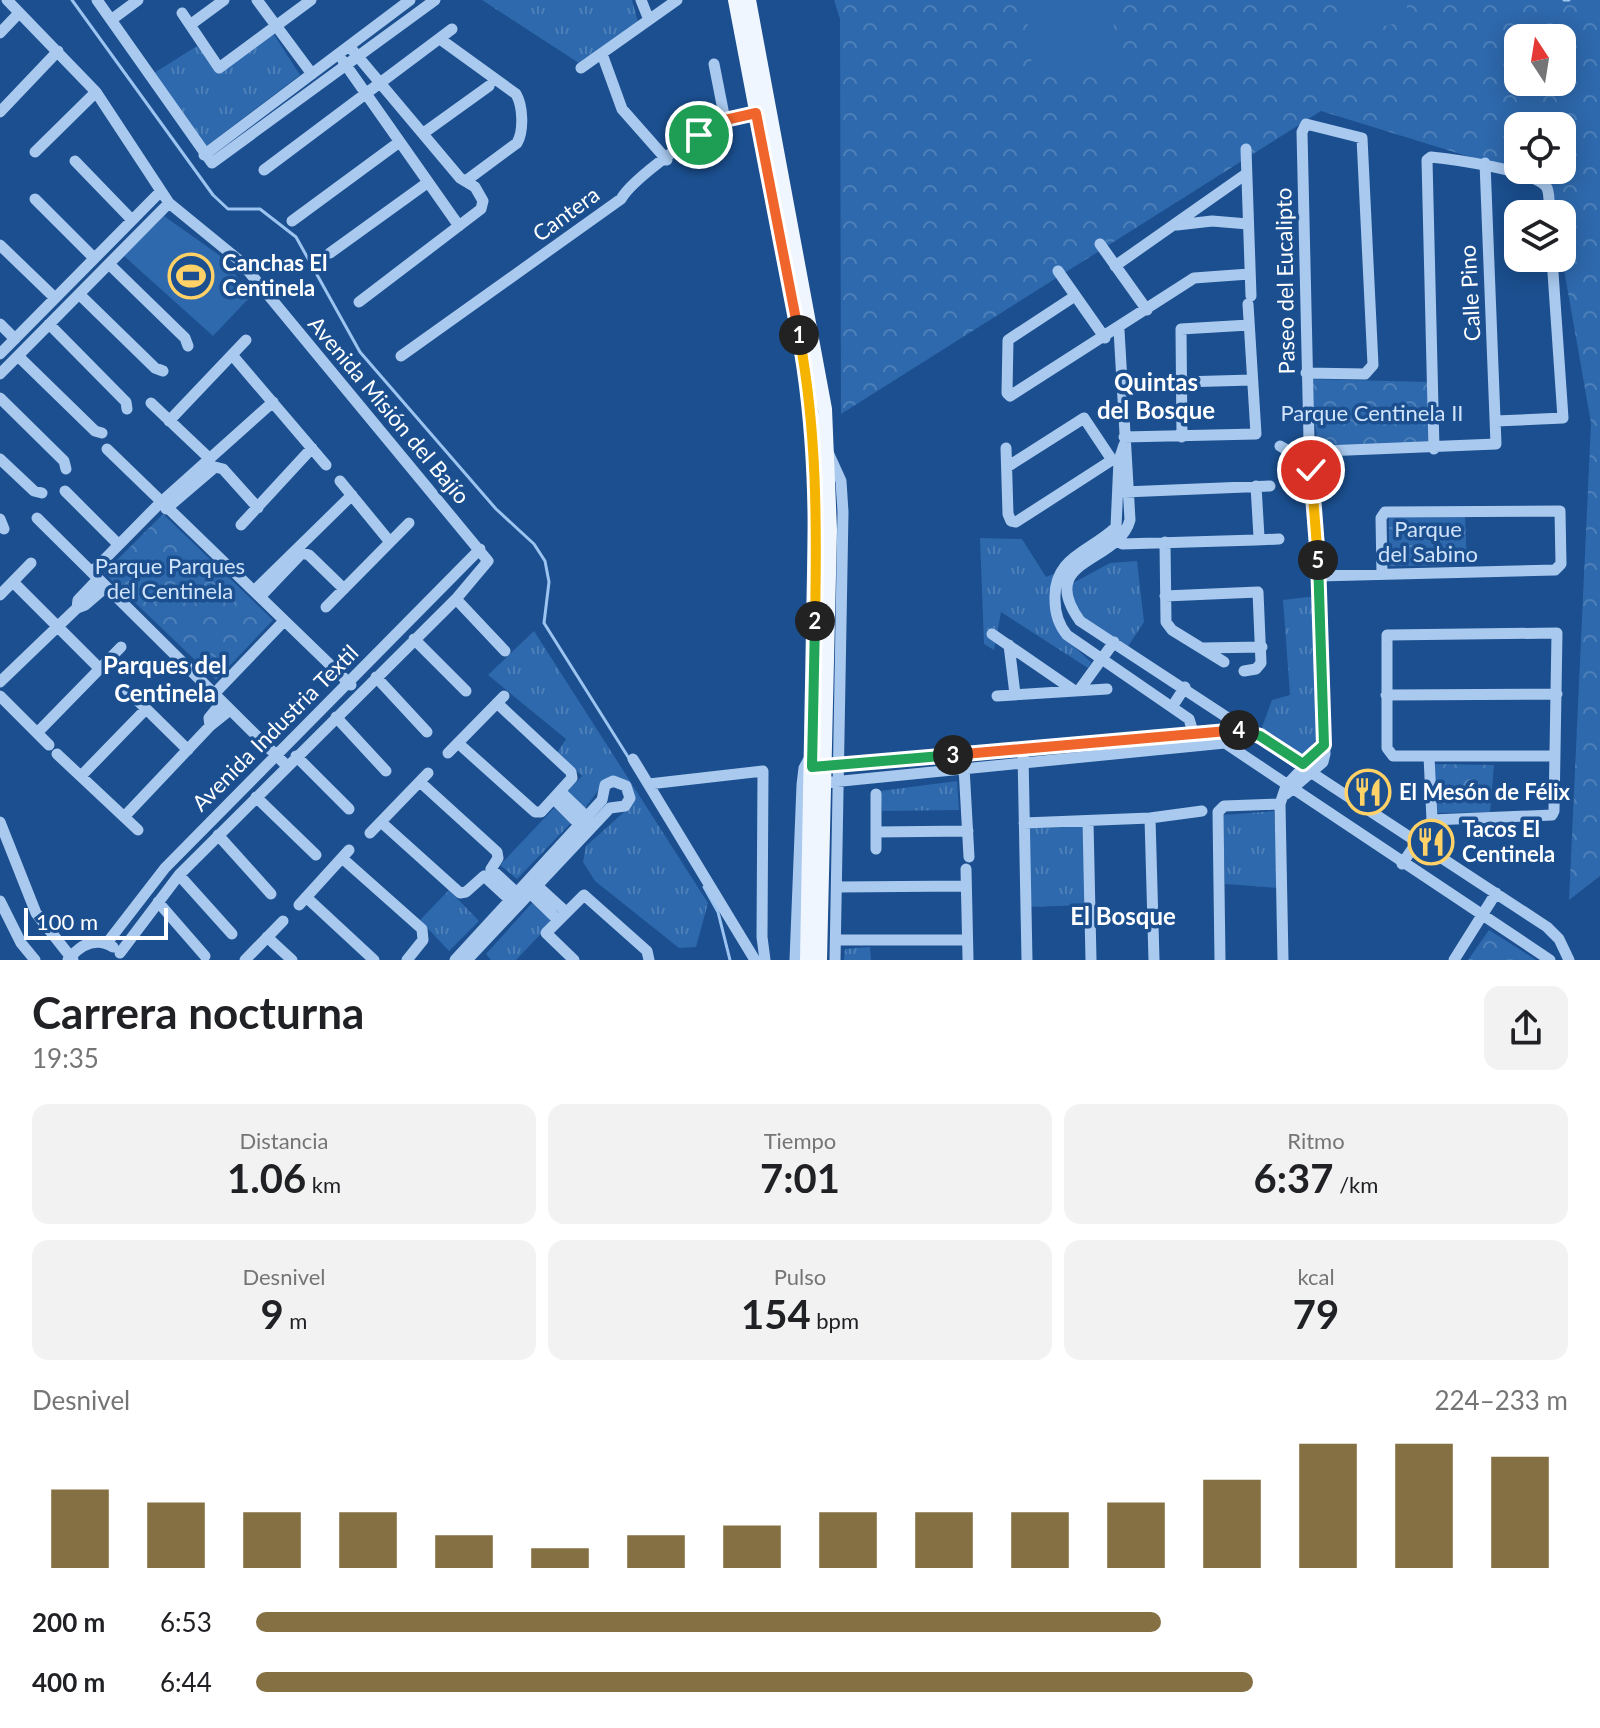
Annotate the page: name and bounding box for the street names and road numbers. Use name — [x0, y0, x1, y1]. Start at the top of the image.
street label: Cantera — [527, 180, 604, 247]
street label: Paseo del Eucalipto — [1269, 187, 1300, 375]
street label: Calle Pino — [1453, 244, 1486, 342]
street label: Avenida Misión del Bajío — [303, 310, 476, 509]
street label: Avenida Industria Textil — [186, 639, 363, 816]

